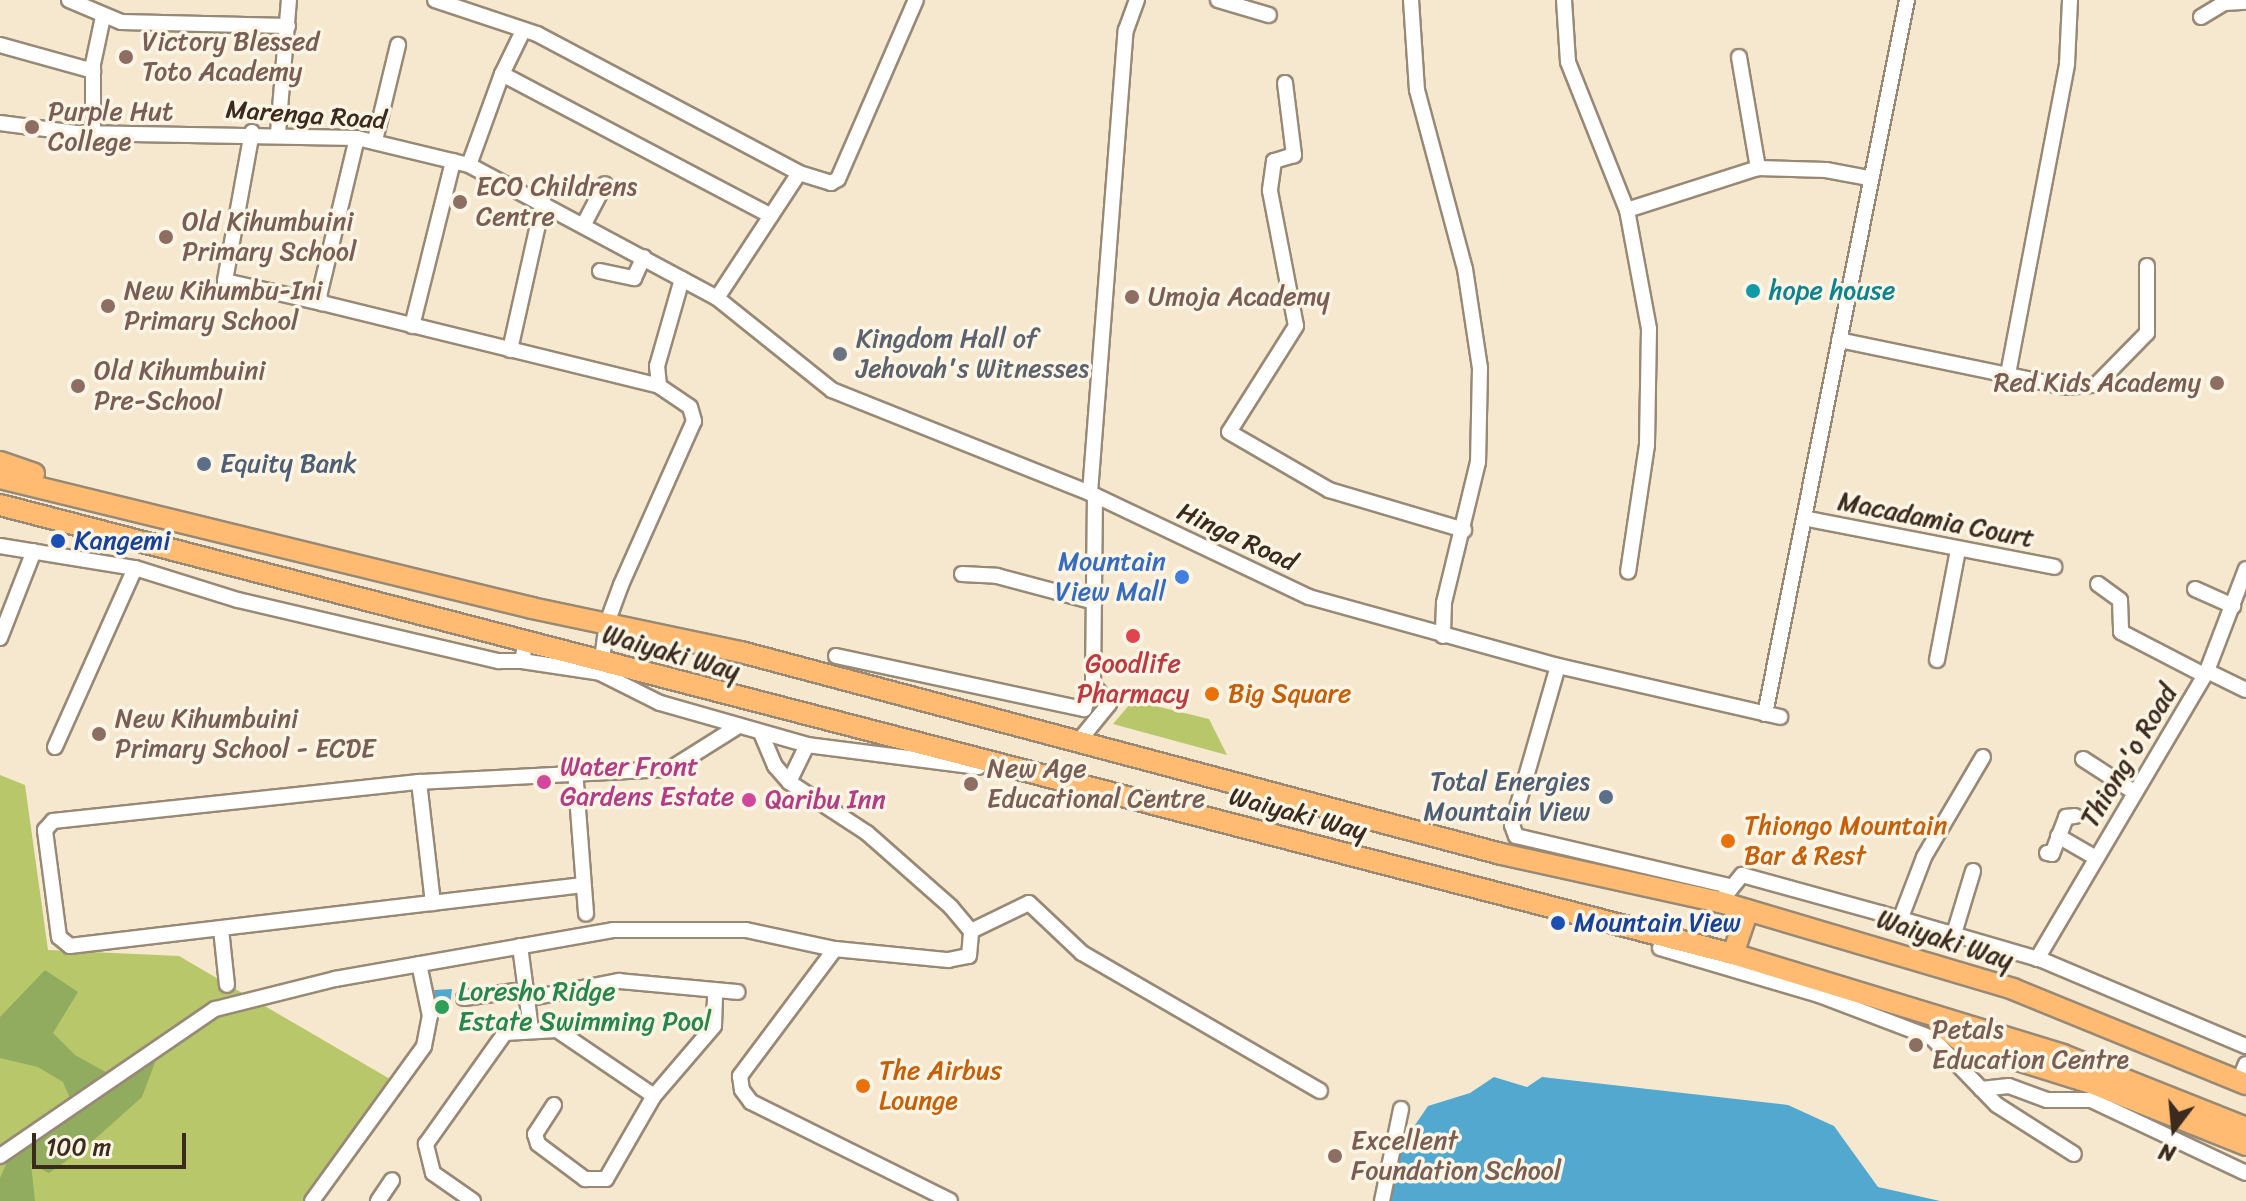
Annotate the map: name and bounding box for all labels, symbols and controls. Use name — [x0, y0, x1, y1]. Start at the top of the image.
place label: Victory Blessed Toto Academy — [142, 26, 320, 88]
marker: Victory Blessed Toto Academy — [117, 48, 135, 66]
street label: Marenga Road — [225, 94, 387, 136]
place label: Purple Hut College — [48, 96, 173, 158]
marker: Purple Hut College — [23, 118, 41, 136]
place label: ECO Childrens Centre — [476, 171, 637, 232]
marker: ECO Childrens Centre — [451, 193, 469, 211]
place label: Old Kihumbuini Primary School — [182, 206, 356, 268]
marker: Old Kihumbuini Primary School — [157, 228, 175, 246]
place label: New Kihumbu-Ini Primary School — [124, 275, 322, 336]
place label: hope house — [1769, 275, 1895, 307]
place label: Umoja Academy — [1148, 281, 1330, 313]
marker: hope house — [1744, 282, 1762, 300]
marker: Umoja Academy — [1123, 288, 1141, 306]
marker: New Kihumbu-Ini Primary School — [99, 297, 117, 315]
place label: Kingdom Hall of Jehovah's Witnesses — [856, 323, 1089, 384]
marker: Kingdom Hall of Jehovah's Witnesses — [831, 345, 849, 363]
place label: Old Kihumbuini Pre-School — [94, 355, 265, 416]
place label: Red Kids Academy — [1992, 367, 2201, 399]
marker: Red Kids Academy — [2208, 374, 2226, 392]
marker: Old Kihumbuini Pre-School — [69, 377, 87, 395]
place label: Equity Bank — [220, 448, 357, 480]
marker: Equity Bank — [195, 455, 213, 473]
street label: Macadamia Court — [1835, 486, 2037, 554]
street label: Hinga Road — [1172, 496, 1302, 578]
place label: Kangemi — [74, 525, 171, 557]
marker: Kangemi — [49, 532, 67, 550]
place label: Mountain View Mall — [1056, 546, 1166, 608]
marker: Mountain View Mall — [1173, 568, 1191, 586]
street label: Waiyaki Way — [599, 619, 743, 687]
marker: Goodlife Pharmacy — [1124, 627, 1142, 645]
place label: Goodlife Pharmacy — [1077, 648, 1189, 710]
place label: Big Square — [1228, 678, 1351, 710]
street label: Thiong'o Road — [2074, 679, 2184, 833]
marker: Big Square — [1203, 685, 1221, 703]
place label: New Kihumbuini Primary School - ECDE — [115, 703, 376, 764]
marker: New Kihumbuini Primary School - ECDE — [90, 725, 108, 743]
place label: Water Front Gardens Estate — [560, 751, 734, 812]
place label: New Age Educational Centre — [987, 753, 1206, 814]
place label: Total Energies Mountain View — [1421, 766, 1590, 828]
marker: Water Front Gardens Estate — [535, 773, 553, 791]
marker: New Age Educational Centre — [962, 775, 980, 793]
street label: Waiyaki Way — [1226, 781, 1370, 847]
place label: Qaribu Inn — [765, 784, 886, 816]
marker: Total Energies Mountain View — [1597, 788, 1615, 806]
marker: Qaribu Inn — [740, 791, 758, 809]
place label: Thiongo Mountain Bar & Rest — [1744, 810, 1947, 872]
marker: Thiongo Mountain Bar & Rest — [1719, 832, 1737, 850]
street label: Waiyaki Way — [1873, 903, 2017, 977]
place label: Mountain View — [1574, 907, 1743, 939]
marker: Mountain View — [1549, 914, 1567, 932]
place label: Loresho Ridge Estate Swimming Pool — [458, 976, 711, 1038]
marker: Loresho Ridge Estate Swimming Pool — [433, 998, 451, 1016]
place label: Petals Education Centre — [1932, 1014, 2131, 1076]
marker: Petals Education Centre — [1907, 1036, 1925, 1054]
place label: The Airbus Lounge — [879, 1055, 1001, 1116]
marker: The Airbus Lounge — [854, 1077, 872, 1095]
north arrow — [2134, 1089, 2214, 1169]
scale bar — [36, 1117, 190, 1167]
place label: Excellent Foundation School — [1351, 1125, 1561, 1186]
text: 100 m — [46, 1126, 111, 1168]
text: N — [2155, 1132, 2180, 1173]
marker: Excellent Foundation School — [1326, 1147, 1344, 1165]

